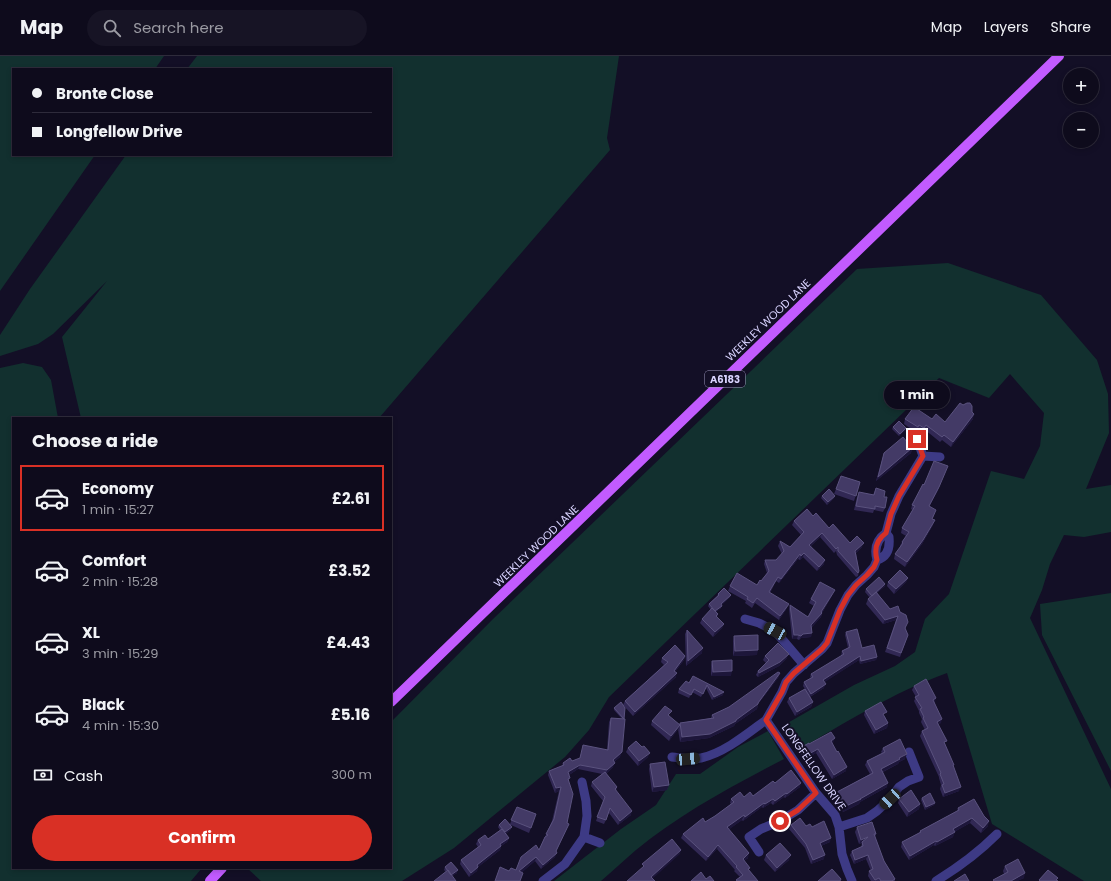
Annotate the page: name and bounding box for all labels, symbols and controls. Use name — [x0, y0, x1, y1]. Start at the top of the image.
search box — [87, 10, 367, 46]
text: Map — [20, 14, 63, 41]
icon: search — [101, 17, 123, 39]
text: Search here — [133, 17, 224, 38]
text: Map — [931, 17, 962, 37]
text: Layers — [984, 17, 1028, 37]
text: Share — [1050, 17, 1091, 37]
map controls — [1063, 68, 1099, 148]
button: + — [1063, 68, 1099, 104]
text: Bronte Close — [56, 83, 154, 104]
button: − — [1063, 112, 1099, 148]
text: Longfellow Drive — [56, 121, 183, 142]
street label: WEEKLEY WOOD LANE — [722, 275, 814, 365]
road number: A6183 — [705, 371, 745, 387]
callout: 1 min — [884, 381, 950, 409]
text: 1 min — [900, 385, 934, 404]
text: Choose a ride — [32, 428, 158, 453]
route end — [908, 430, 926, 448]
text: Economy — [82, 478, 154, 499]
icon: car — [34, 480, 70, 516]
text: £2.61 — [332, 488, 370, 509]
text: 1 min · 15:27 — [82, 500, 154, 519]
street label: WEEKLEY WOOD LANE — [490, 501, 582, 591]
text: Comfort — [82, 550, 146, 571]
icon: car — [34, 552, 70, 588]
text: £3.52 — [328, 560, 370, 581]
text: 2 min · 15:28 — [82, 572, 158, 591]
car — [762, 620, 788, 642]
text: XL — [82, 622, 100, 643]
icon: car — [34, 624, 70, 660]
text: £4.43 — [326, 632, 370, 653]
text: 3 min · 15:29 — [82, 644, 159, 663]
text: Black — [82, 694, 125, 715]
icon: car — [34, 696, 70, 732]
text: £5.16 — [331, 704, 370, 725]
text: 4 min · 15:30 — [82, 716, 159, 735]
street label: LONGFELLOW DRIVE — [778, 720, 850, 814]
car — [676, 752, 700, 766]
icon: cash — [32, 764, 54, 786]
text: Cash — [64, 765, 103, 786]
text: 300 m — [331, 765, 372, 784]
car — [877, 786, 903, 812]
route start — [771, 812, 789, 830]
button: Confirm — [32, 815, 372, 861]

